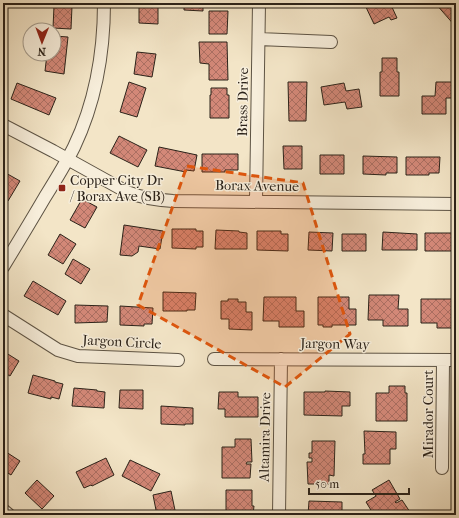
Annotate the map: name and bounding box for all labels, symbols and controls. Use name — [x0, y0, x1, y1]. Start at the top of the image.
north arrow — [22, 22, 62, 62]
text: N — [37, 45, 46, 58]
street label: Brass Drive — [234, 67, 252, 137]
place label: Copper City Dr / Borax Ave (SB) — [69, 172, 165, 205]
street label: Borax Avenue — [215, 177, 299, 195]
marker: Copper City Dr / Borax Ave (SB) — [57, 183, 67, 193]
street label: Jargon Circle — [81, 331, 162, 353]
street label: Jargon Way — [299, 335, 370, 353]
street label: Mirador Court — [420, 370, 437, 458]
street label: Altamira Drive — [256, 392, 274, 483]
scale bar — [309, 470, 409, 496]
text: 50 m — [315, 477, 339, 491]

